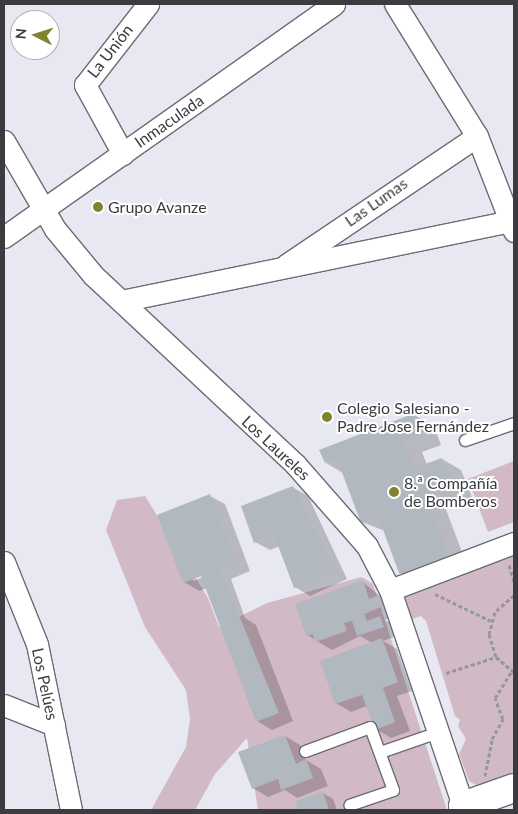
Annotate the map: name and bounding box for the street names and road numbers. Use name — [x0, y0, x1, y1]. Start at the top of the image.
street label: La Unión — [83, 20, 137, 82]
street label: Inmaculada — [131, 90, 207, 152]
street label: Las Lumas — [341, 174, 411, 230]
street label: Los Laureles — [238, 412, 314, 484]
street label: Los Pelúes — [28, 646, 62, 722]

